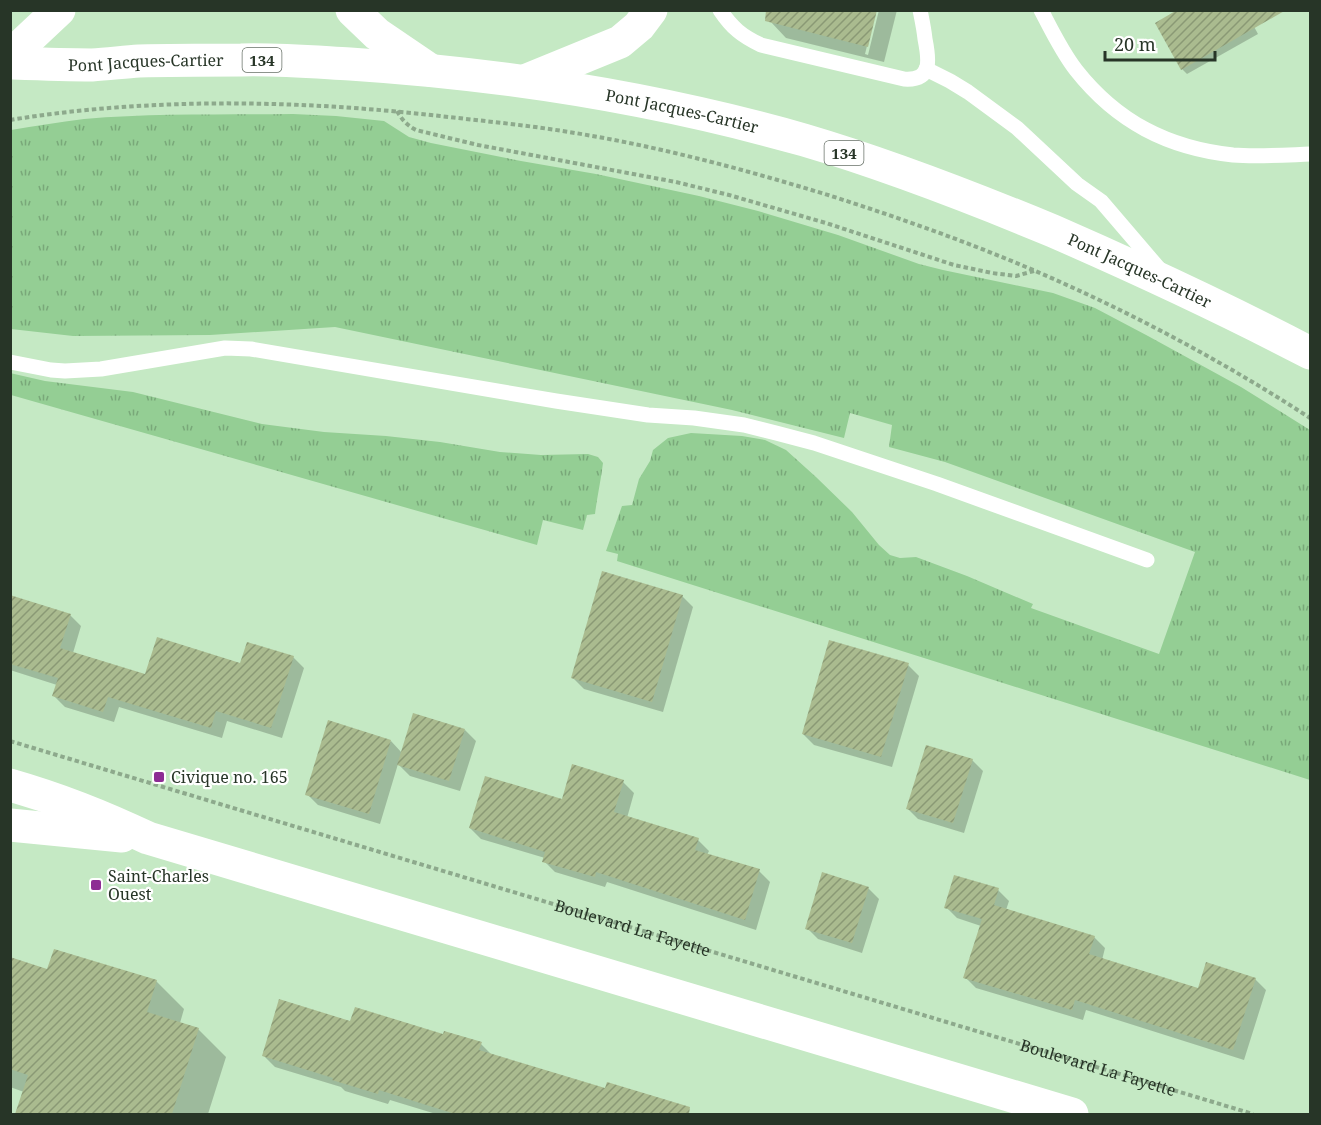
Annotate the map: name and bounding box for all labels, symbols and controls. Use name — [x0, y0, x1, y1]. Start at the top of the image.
scale bar — [1105, 24, 1214, 62]
text: 20 m — [1114, 32, 1156, 56]
road number: 134 — [242, 48, 282, 72]
street label: Pont Jacques-Cartier — [68, 49, 224, 76]
street label: Pont Jacques-Cartier — [604, 84, 761, 138]
road number: 134 — [824, 141, 864, 165]
street label: Pont Jacques-Cartier — [1065, 228, 1216, 313]
place label: Civique no. 165 — [171, 766, 288, 788]
marker: Civique no. 165 — [152, 770, 166, 784]
place label: Saint-Charles Ouest — [108, 865, 209, 905]
marker: Saint-Charles Ouest — [89, 878, 103, 892]
street label: Boulevard La Fayette — [552, 894, 713, 962]
street label: Boulevard La Fayette — [1018, 1034, 1179, 1101]

